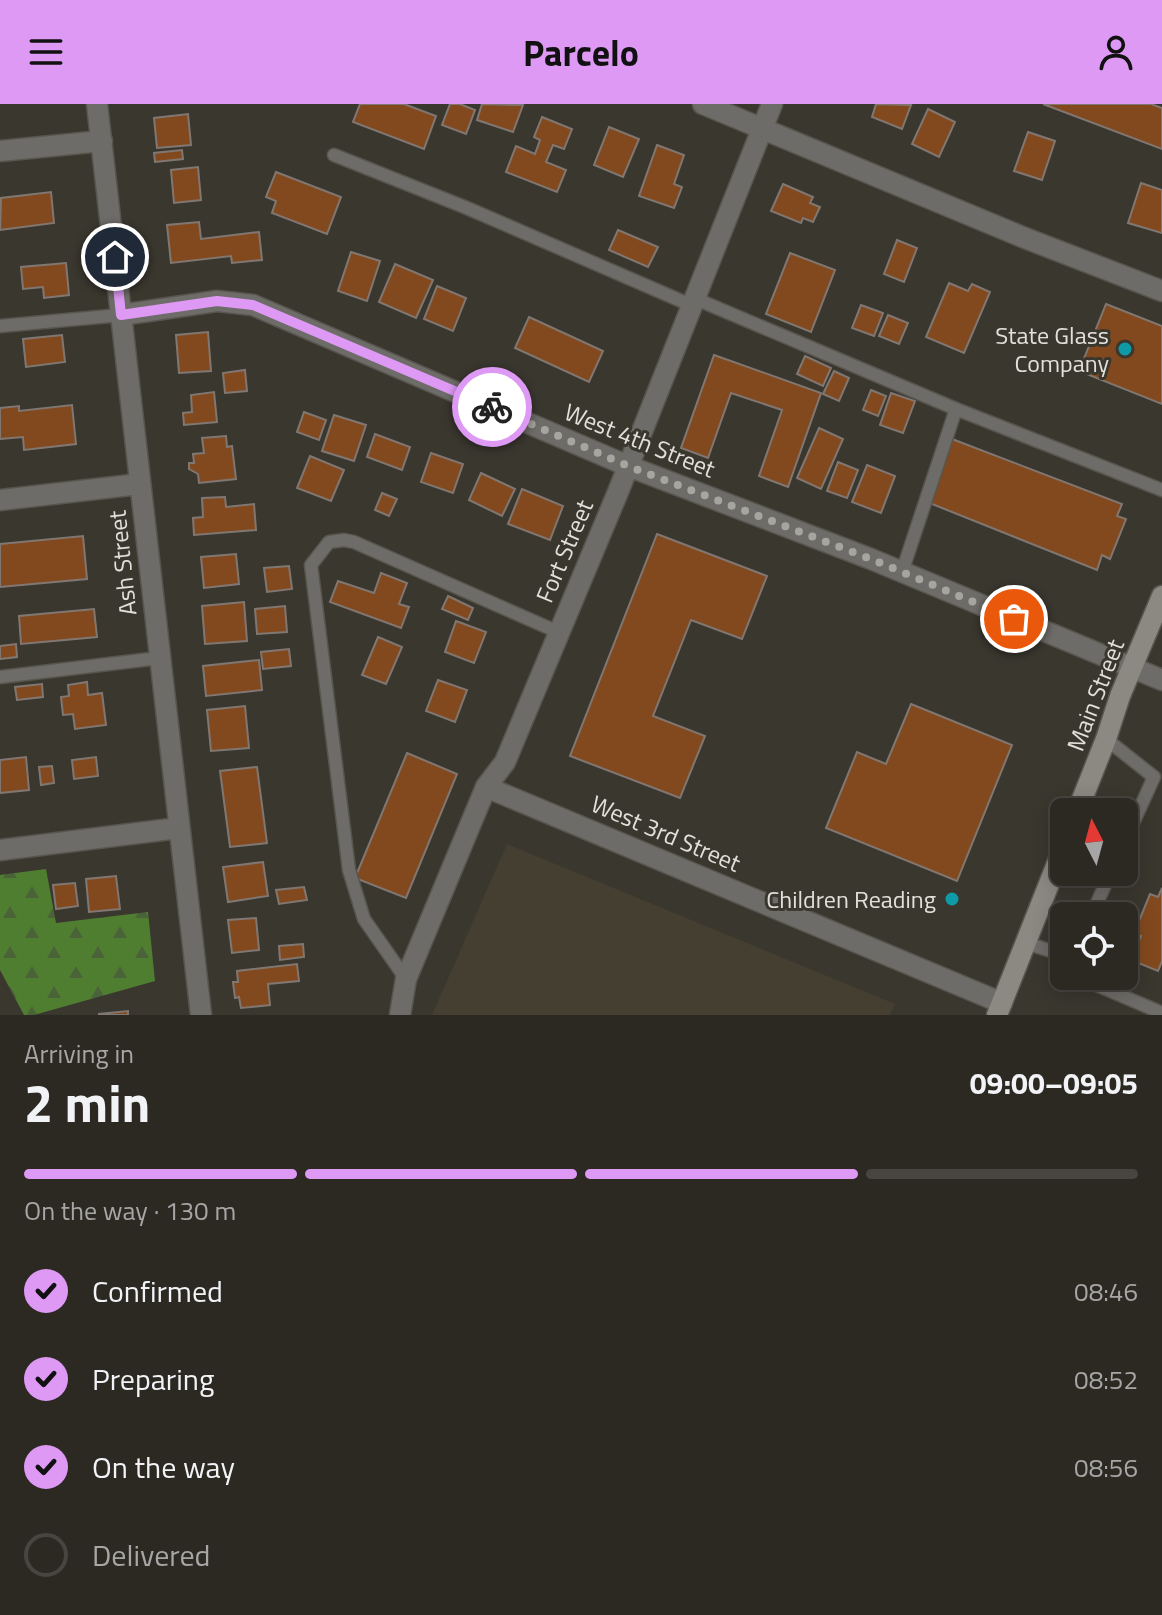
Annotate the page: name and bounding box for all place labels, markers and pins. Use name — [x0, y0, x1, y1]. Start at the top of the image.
pin — [81, 223, 149, 291]
place label: State Glass Company — [995, 317, 1109, 381]
marker: State Glass Company — [1116, 340, 1134, 358]
pin — [980, 585, 1048, 653]
place label: Children Reading — [766, 881, 936, 917]
marker: Children Reading — [943, 890, 961, 908]

